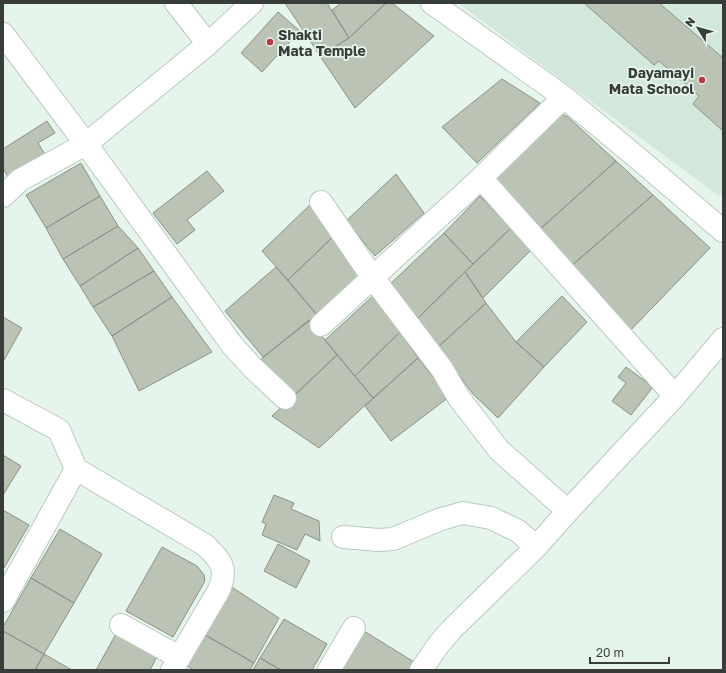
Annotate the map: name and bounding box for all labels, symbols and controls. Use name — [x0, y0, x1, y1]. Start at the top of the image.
north arrow — [678, 8, 718, 48]
text: N — [682, 14, 697, 29]
place label: Shakti Mata Temple — [278, 26, 366, 59]
marker: Shakti Mata Temple — [265, 37, 275, 47]
place label: Dayamayi Mata School — [609, 64, 694, 97]
marker: Dayamayi Mata School — [697, 75, 707, 85]
scale bar — [590, 639, 669, 665]
text: 20 m — [596, 645, 624, 660]

